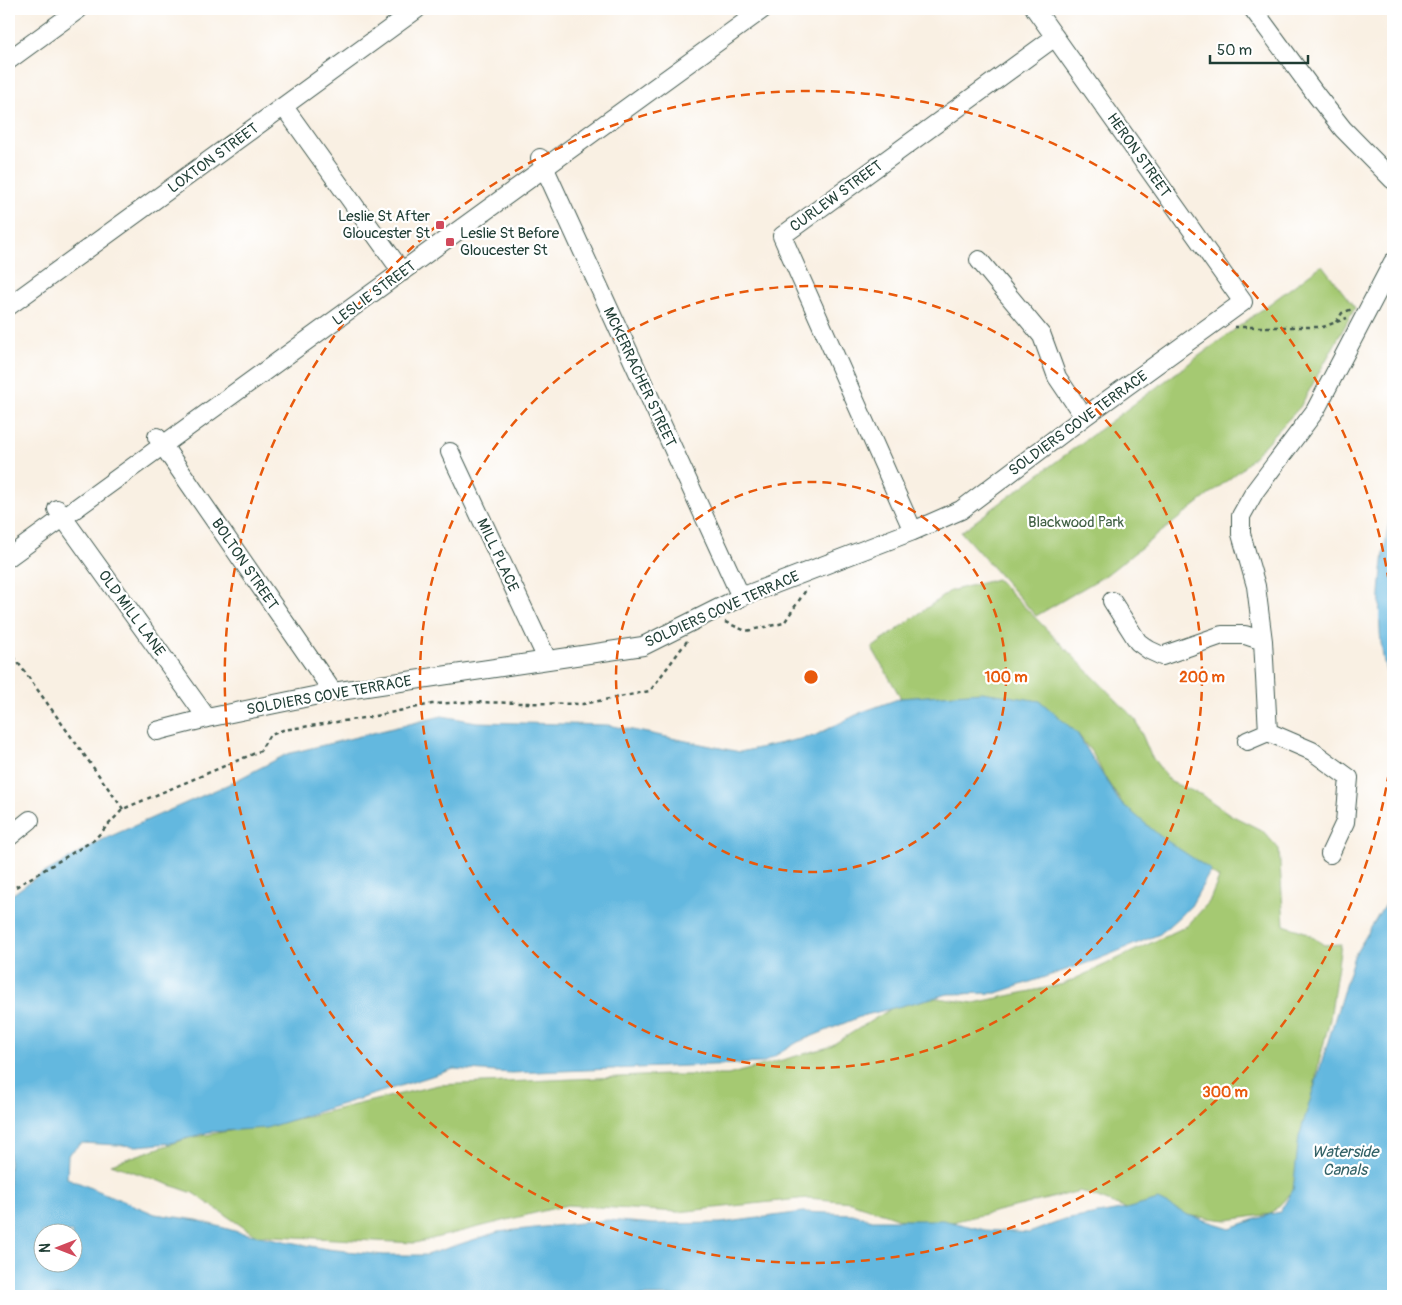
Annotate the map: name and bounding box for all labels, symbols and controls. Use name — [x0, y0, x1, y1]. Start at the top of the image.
scale bar — [1210, 32, 1307, 64]
text: 50 m — [1217, 41, 1252, 60]
street label: HERON STREET — [1103, 109, 1175, 201]
street label: LOXTON STREET — [164, 119, 262, 198]
street label: CURLEW STREET — [786, 156, 886, 236]
place label: Leslie St After Gloucester St — [338, 207, 431, 243]
marker: Leslie St After Gloucester St — [434, 219, 446, 231]
place label: Leslie St Before Gloucester St — [460, 224, 560, 260]
marker: Leslie St Before Gloucester St — [444, 236, 456, 248]
street label: LESLIE STREET — [329, 257, 420, 330]
street label: MCKERRACHER STREET — [599, 304, 680, 450]
street label: SOLDIERS COVE TERRACE — [1005, 366, 1152, 480]
park label: Blackwood Park — [1028, 513, 1125, 532]
street label: BOLTON STREET — [207, 515, 282, 614]
street label: MILL PLACE — [472, 516, 523, 595]
street label: OLD MILL LANE — [94, 566, 169, 660]
street label: SOLDIERS COVE TERRACE — [642, 567, 803, 652]
centre of rings — [802, 668, 820, 686]
text: 100 m — [985, 668, 1027, 687]
text: 200 m — [1179, 668, 1225, 687]
street label: SOLDIERS COVE TERRACE — [245, 672, 413, 719]
text: 300 m — [1202, 1083, 1248, 1102]
water label: Waterside Canals — [1312, 1142, 1380, 1180]
north arrow — [32, 1222, 82, 1272]
text: N — [37, 1243, 54, 1253]

